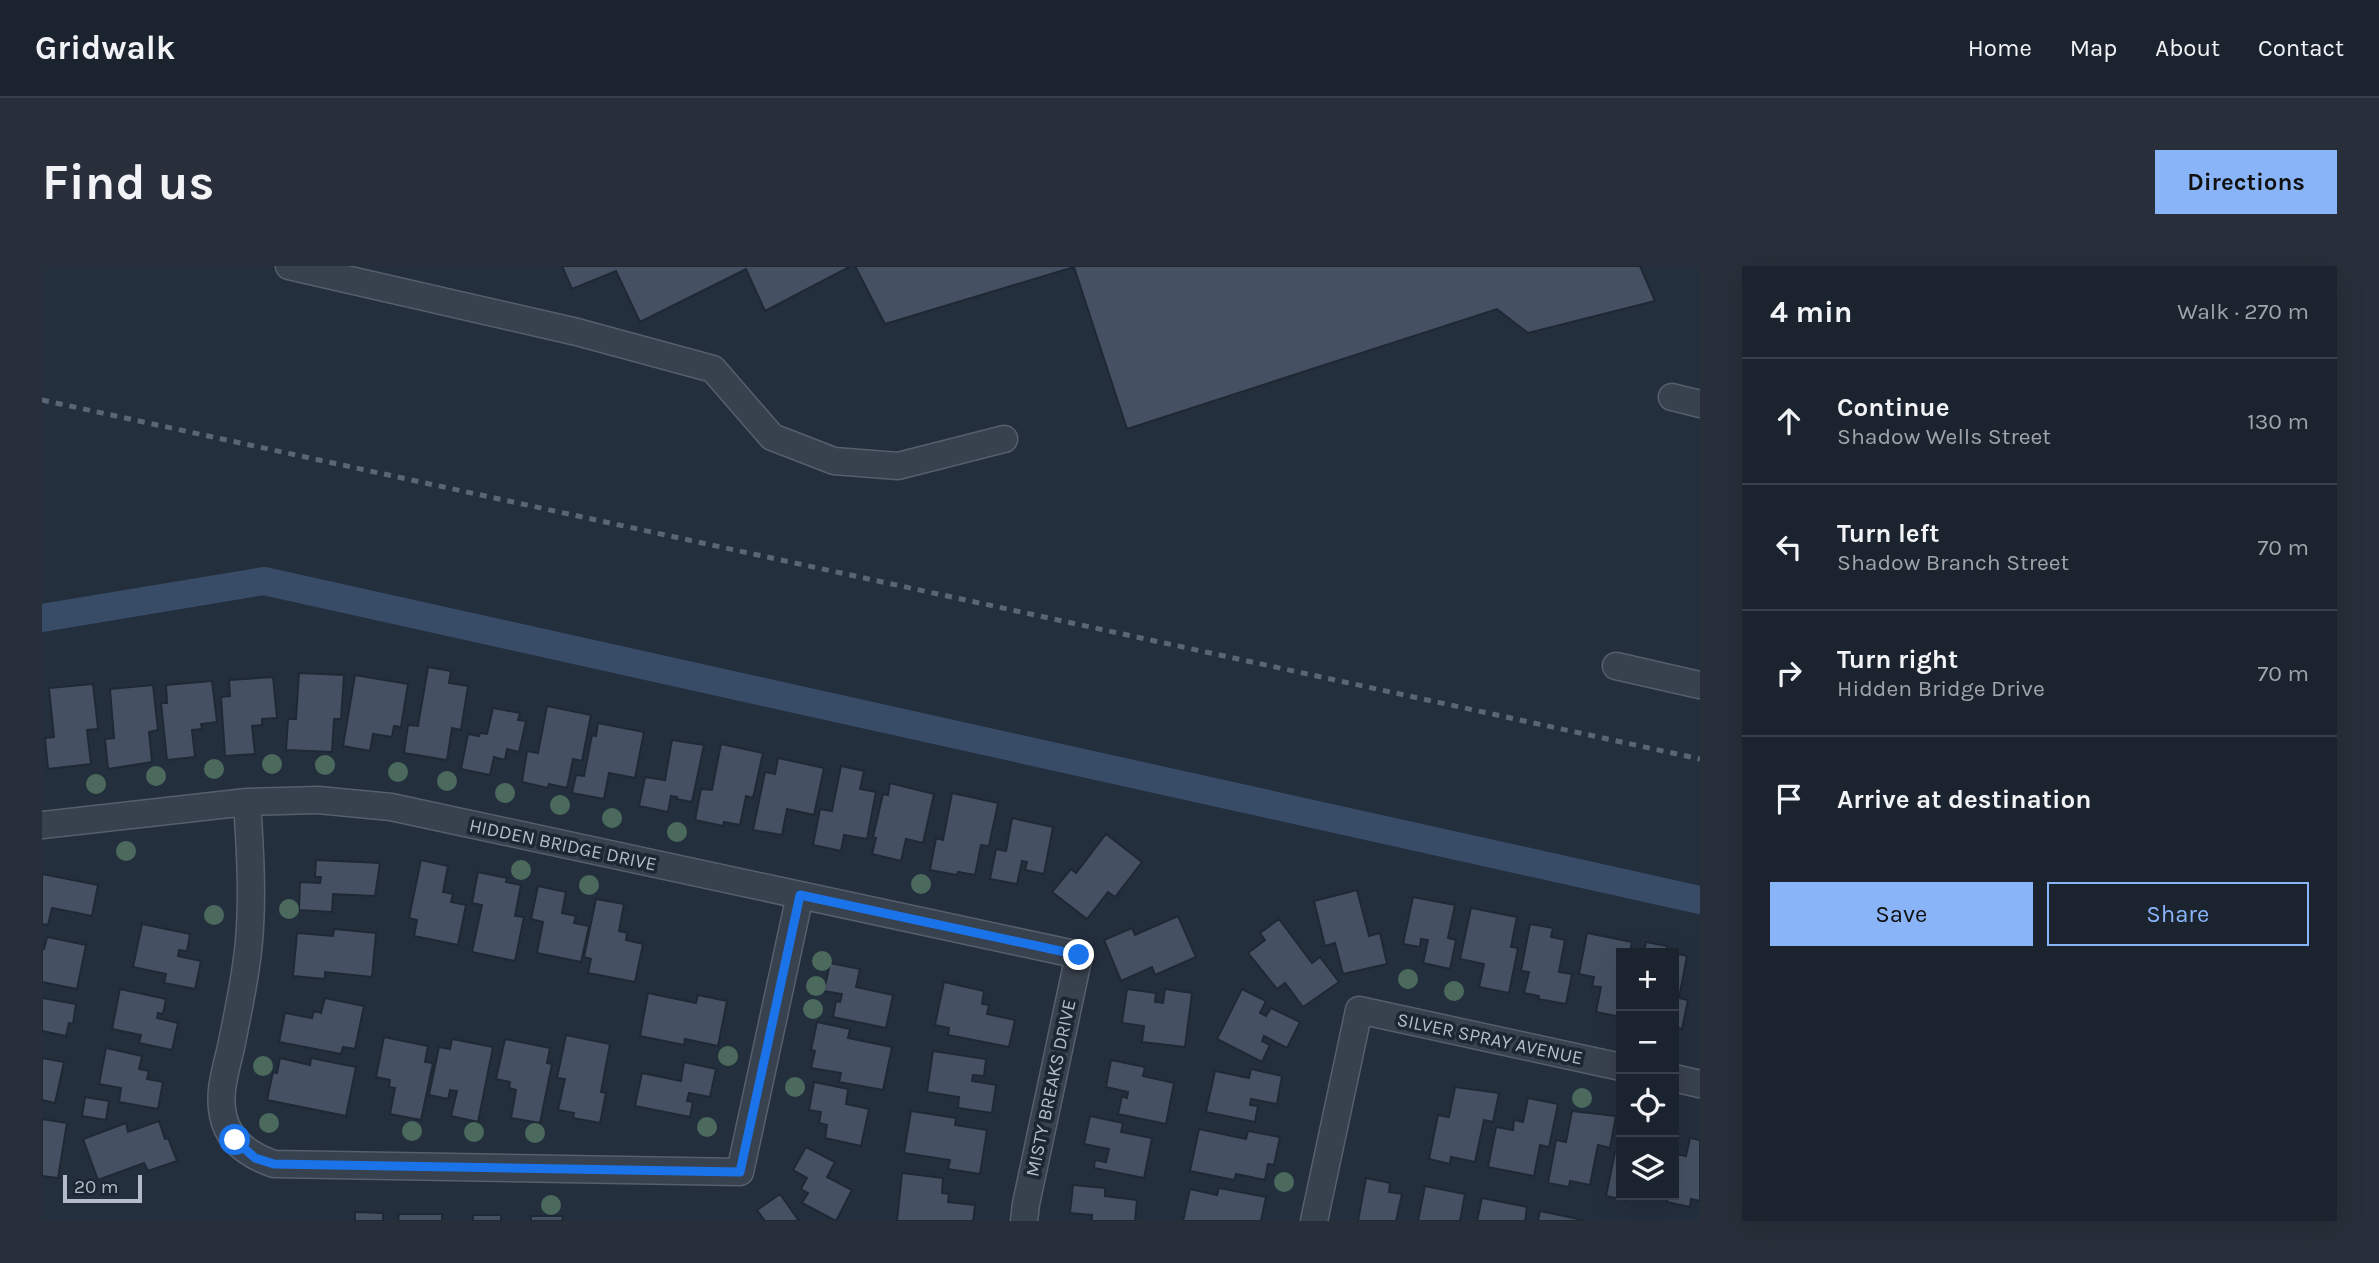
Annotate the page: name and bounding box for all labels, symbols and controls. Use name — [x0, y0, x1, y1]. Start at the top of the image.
text: Gridwalk — [35, 29, 175, 67]
text: Home — [1968, 34, 2032, 62]
text: Map — [2070, 34, 2117, 62]
text: About — [2155, 34, 2220, 62]
text: Contact — [2258, 34, 2344, 62]
button: Directions — [2155, 150, 2337, 214]
text: Find us — [42, 154, 214, 211]
text: 4 min — [1770, 294, 1852, 330]
text: Walk · 270 m — [2177, 298, 2309, 325]
text: Continue — [1837, 392, 1949, 423]
icon: ahead — [1770, 402, 1808, 440]
text: 130 m — [2247, 408, 2309, 435]
text: Shadow Wells Street — [1837, 423, 2051, 450]
text: Turn left — [1837, 518, 1939, 549]
icon: left — [1770, 528, 1808, 566]
text: 70 m — [2258, 534, 2309, 561]
text: Shadow Branch Street — [1837, 549, 2069, 576]
text: Turn right — [1837, 644, 1958, 675]
icon: right — [1770, 654, 1808, 692]
text: 70 m — [2258, 660, 2309, 687]
text: Hidden Bridge Drive — [1837, 675, 2045, 702]
icon: arrive — [1770, 780, 1808, 818]
text: Arrive at destination — [1837, 784, 2091, 815]
street label: HIDDEN BRIDGE DRIVE — [467, 814, 658, 876]
button: Save — [1770, 882, 2033, 946]
button: Share — [2047, 882, 2309, 946]
route end — [1063, 939, 1094, 970]
map controls — [1616, 948, 1679, 1200]
button: + — [1616, 948, 1679, 1011]
street label: MISTY BREAKS DRIVE — [1021, 997, 1081, 1179]
street label: SILVER SPRAY AVENUE — [1395, 1009, 1585, 1069]
button: − — [1616, 1011, 1679, 1074]
button: locate — [1616, 1074, 1679, 1137]
route start — [219, 1124, 250, 1155]
button: layers — [1616, 1137, 1679, 1200]
scale bar — [63, 1172, 142, 1204]
text: 20 m — [74, 1176, 119, 1198]

